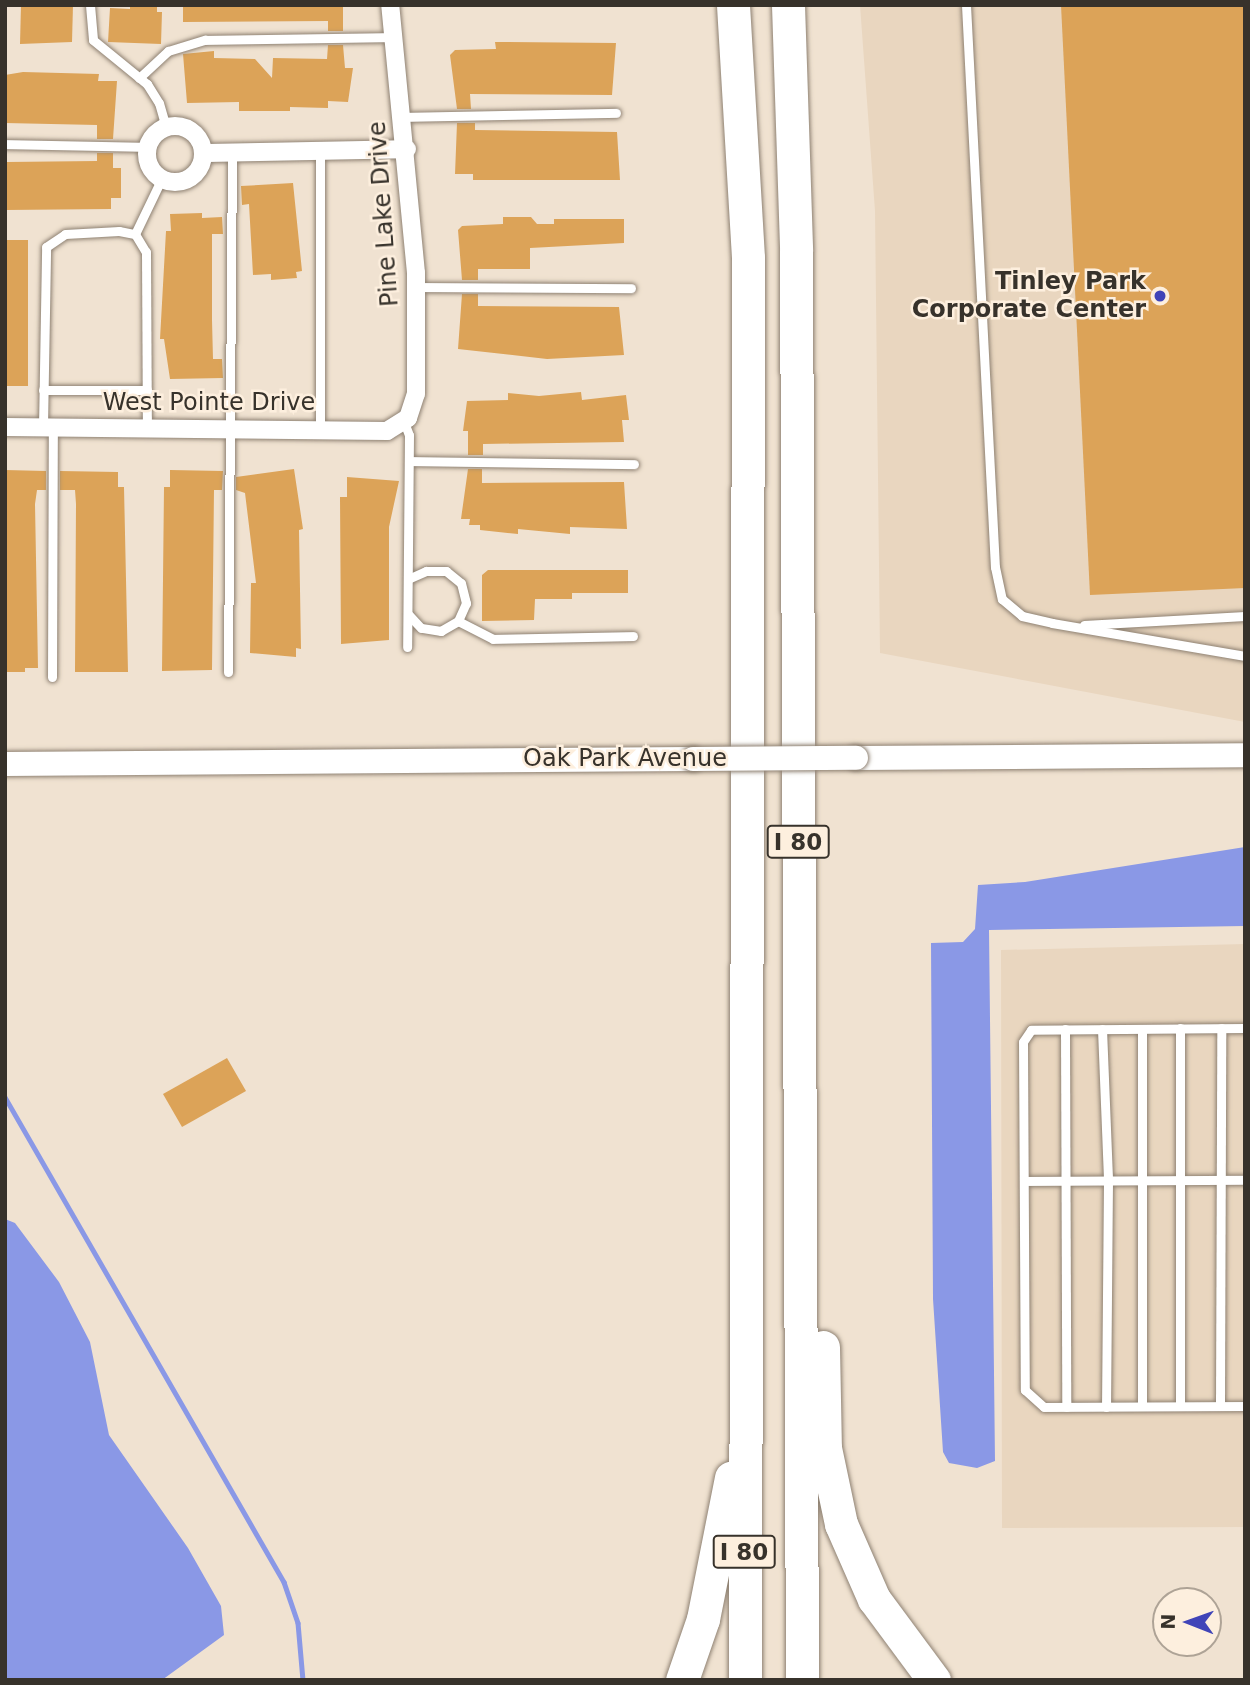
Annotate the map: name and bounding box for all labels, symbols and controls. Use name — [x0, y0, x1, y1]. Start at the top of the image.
street label: Pine Lake Drive — [363, 120, 405, 308]
place label: Tinley Park Corporate Center — [912, 268, 1146, 324]
marker: Tinley Park Corporate Center — [1152, 288, 1168, 304]
street label: West Pointe Drive — [103, 389, 315, 417]
street label: Oak Park Avenue — [523, 745, 727, 773]
road number: I 80 — [766, 822, 830, 862]
road number: I 80 — [712, 1532, 776, 1572]
north arrow — [1152, 1587, 1222, 1657]
text: N — [1157, 1614, 1179, 1630]

